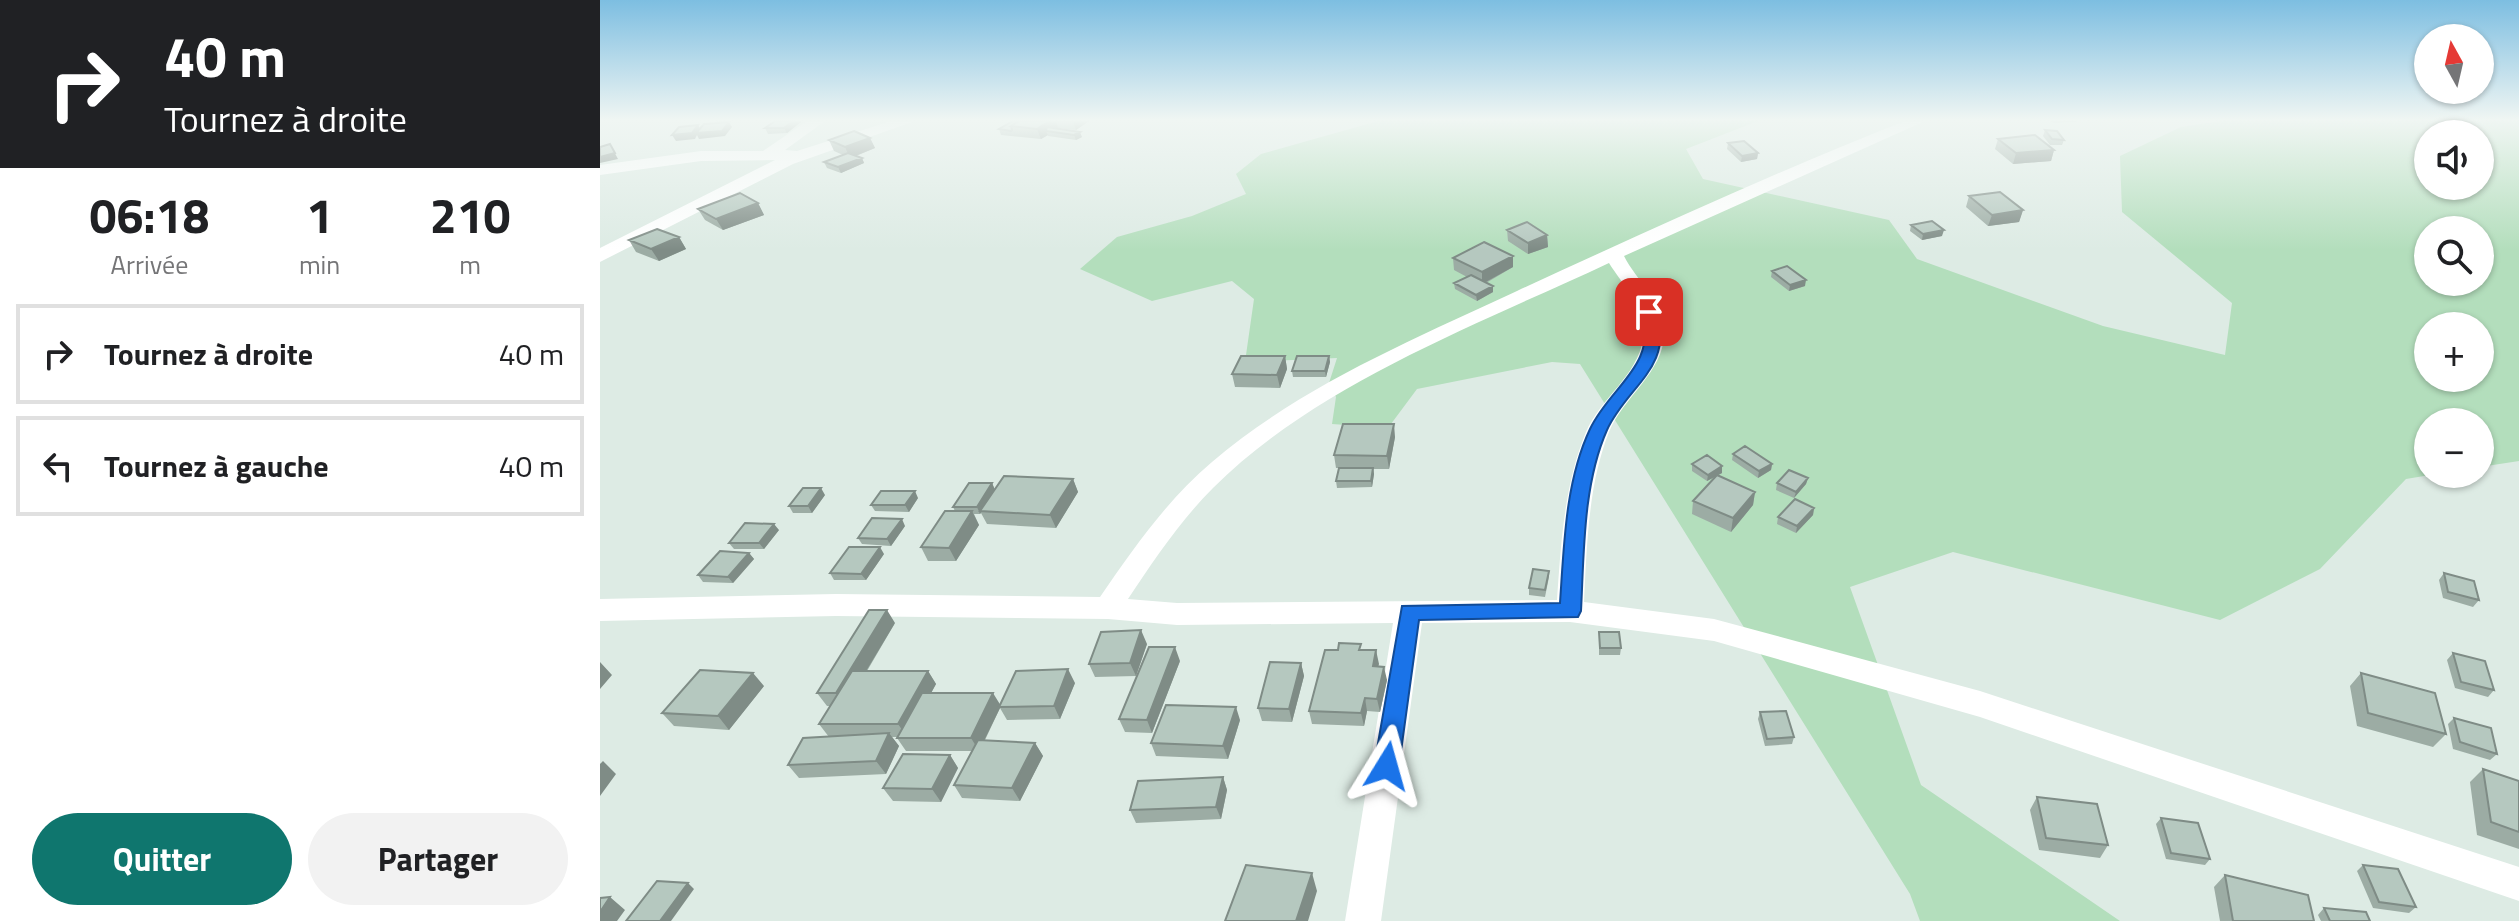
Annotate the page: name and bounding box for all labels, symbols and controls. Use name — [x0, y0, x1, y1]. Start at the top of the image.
text: 40 m — [164, 14, 286, 99]
north arrow — [2414, 24, 2494, 104]
map controls — [2414, 24, 2494, 488]
icon: right — [32, 32, 136, 136]
text: Tournez à droite — [164, 91, 407, 146]
button: sound — [2414, 120, 2494, 200]
text: 06:18 — [90, 179, 209, 252]
text: 1 — [306, 179, 333, 252]
text: 210 — [430, 179, 510, 252]
button: search — [2414, 216, 2494, 296]
text: Arrivée — [111, 245, 188, 284]
text: min — [299, 245, 340, 284]
text: m — [459, 245, 481, 284]
pin — [1615, 278, 1683, 346]
icon: arrive — [1627, 290, 1671, 334]
button: + — [2414, 312, 2494, 392]
text: Tournez à droite — [104, 331, 313, 377]
text: 40 m — [499, 331, 564, 377]
icon: right — [36, 332, 80, 376]
button: − — [2414, 408, 2494, 488]
text: Tournez à gauche — [104, 443, 329, 489]
text: 40 m — [499, 443, 564, 489]
icon: left — [36, 444, 80, 488]
position arrow — [1345, 724, 1429, 808]
button: Quitter — [32, 813, 292, 905]
button: Partager — [308, 813, 568, 905]

